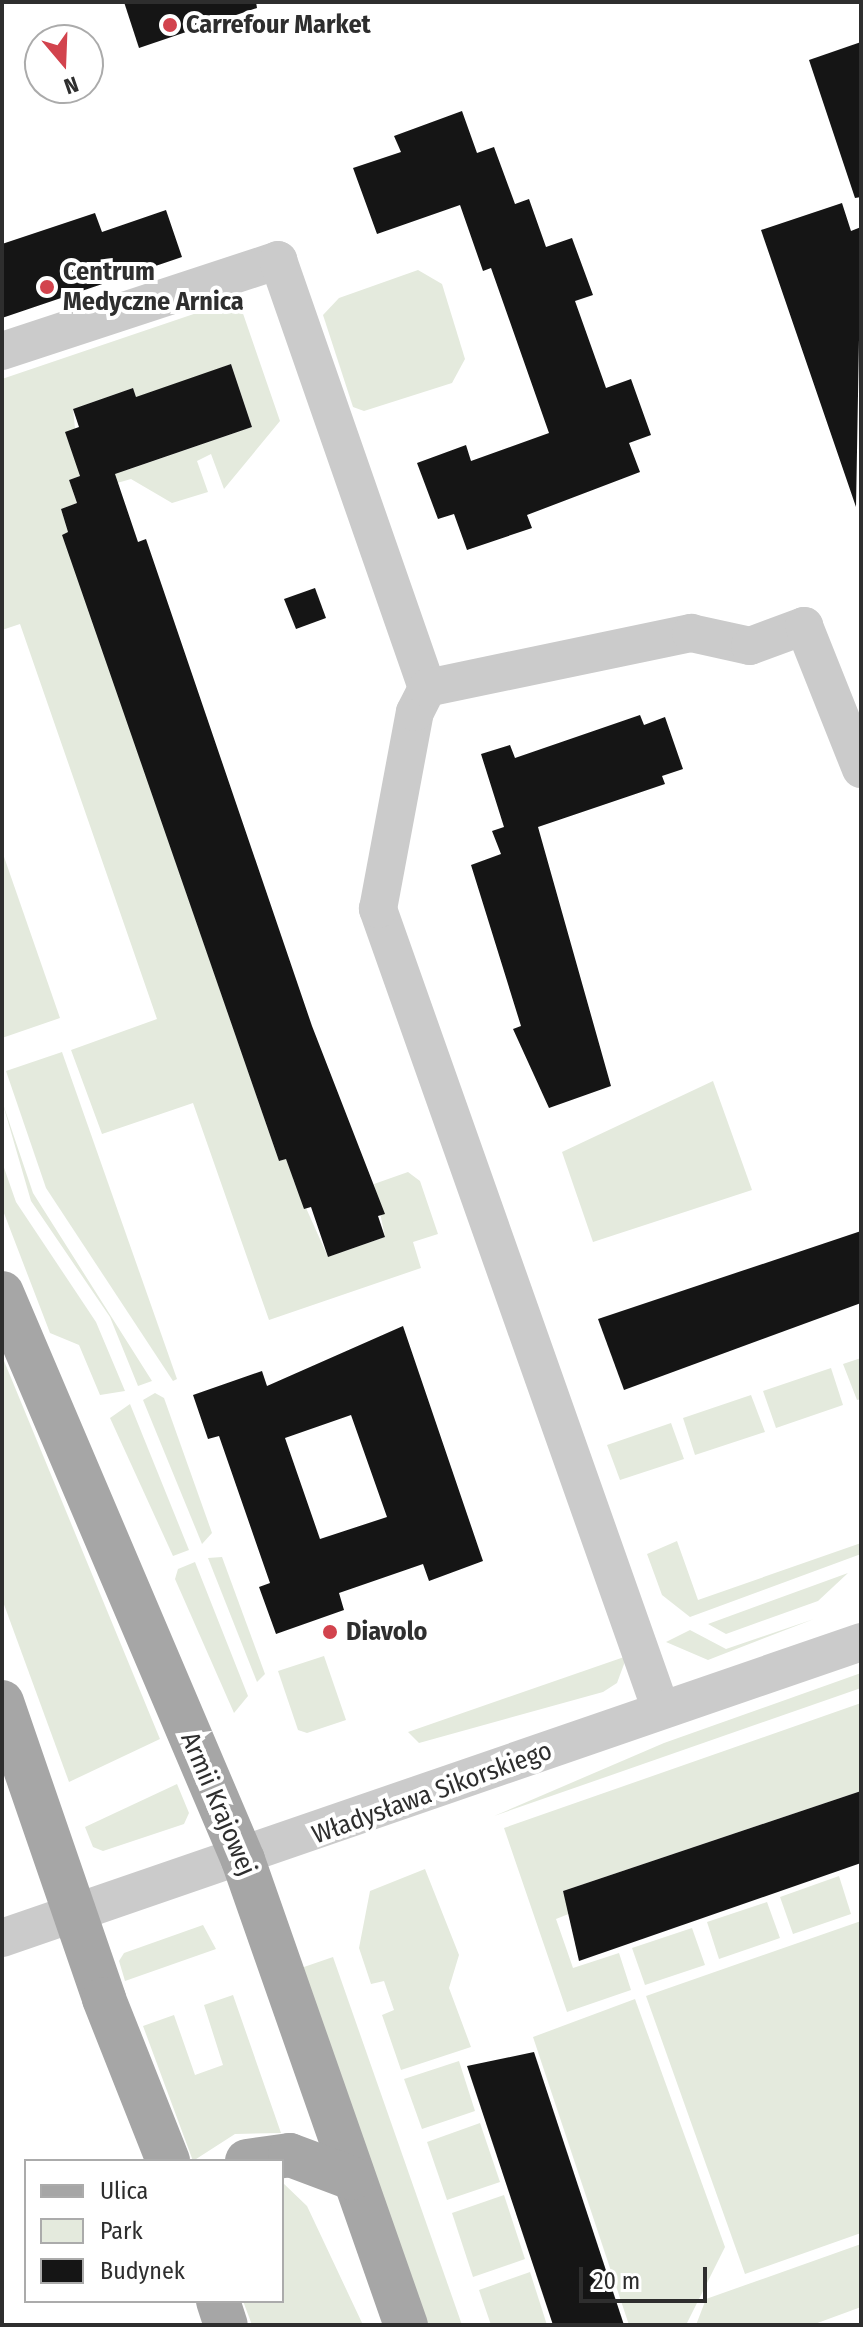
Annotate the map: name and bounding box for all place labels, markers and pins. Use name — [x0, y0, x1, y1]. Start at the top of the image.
place label: Carrefour Market — [186, 9, 371, 41]
marker: Carrefour Market — [161, 16, 179, 34]
place label: Centrum Medyczne Arnica — [63, 256, 244, 318]
marker: Centrum Medyczne Arnica — [38, 278, 56, 296]
place label: Diavolo — [346, 1616, 427, 1648]
marker: Diavolo — [321, 1623, 339, 1641]

